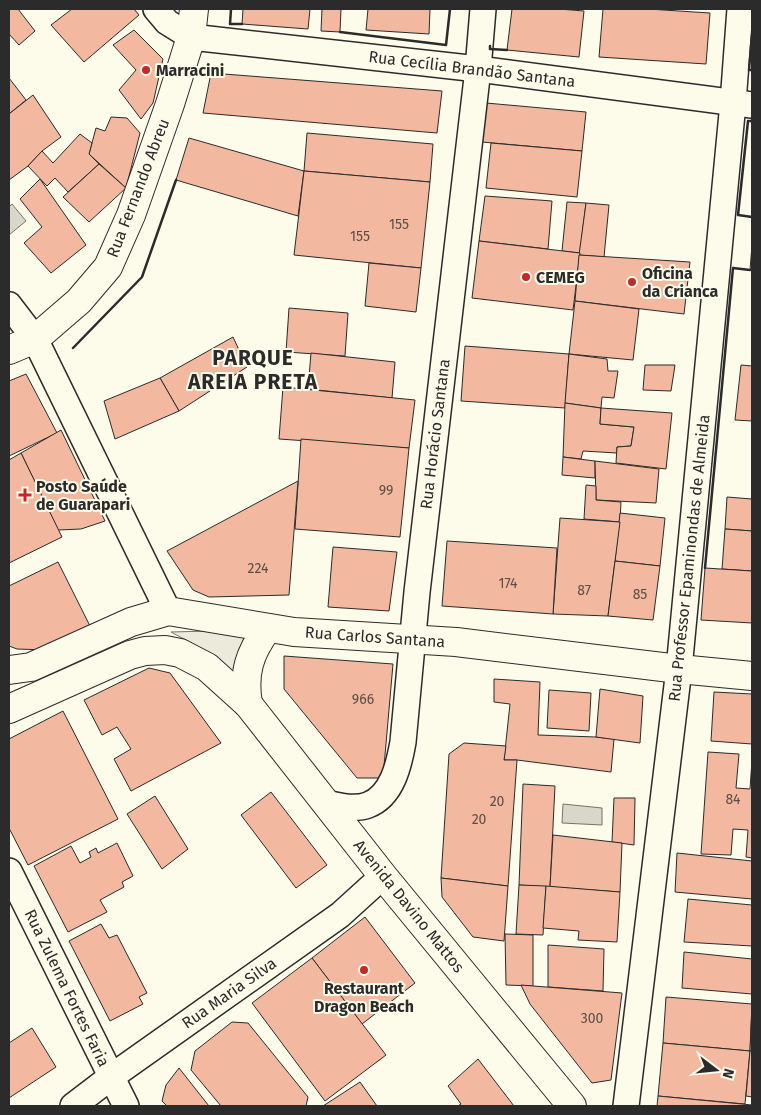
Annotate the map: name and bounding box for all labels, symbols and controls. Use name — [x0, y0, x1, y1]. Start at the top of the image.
street label: Rua Cecília Brandão Santana — [367, 47, 577, 91]
place label: Marracini — [156, 61, 224, 80]
marker: Marracini — [140, 64, 152, 76]
street label: Rua Fernando Abreu — [103, 116, 173, 260]
house number: 155 — [389, 216, 409, 233]
house number: 155 — [350, 228, 370, 245]
place label: Oficina da Crianca — [642, 264, 719, 301]
place label: CEMEG — [536, 268, 585, 287]
marker: CEMEG — [520, 271, 532, 283]
marker: Oficina da Crianca — [626, 276, 638, 288]
district label: PARQUE AREIA PRETA — [187, 345, 318, 395]
street label: Rua Horácio Santana — [416, 358, 454, 510]
street label: Rua Professor Epaminondas de Almeida — [664, 413, 714, 703]
place label: Posto Saúde de Guarapari — [36, 477, 130, 514]
house number: 99 — [379, 482, 393, 499]
marker: Posto Saúde de Guarapari — [18, 488, 32, 502]
house number: 224 — [248, 560, 269, 577]
house number: 174 — [498, 575, 518, 592]
house number: 87 — [577, 582, 591, 599]
house number: 85 — [633, 586, 647, 603]
street label: Rua Carlos Santana — [304, 623, 446, 651]
house number: 966 — [352, 691, 374, 708]
house number: 84 — [725, 791, 741, 808]
house number: 20 — [490, 793, 505, 810]
house number: 20 — [472, 811, 487, 828]
street label: Avenida Davino Mattos — [350, 836, 468, 976]
street label: Rua Zulema Fortes Faria — [21, 906, 113, 1070]
street label: Rua Maria Silva — [178, 953, 280, 1033]
marker: Restaurant Dragon Beach — [358, 964, 370, 976]
place label: Restaurant Dragon Beach — [314, 979, 414, 1016]
house number: 300 — [581, 1010, 603, 1027]
north arrow — [691, 1045, 741, 1095]
text: N — [719, 1067, 737, 1080]

